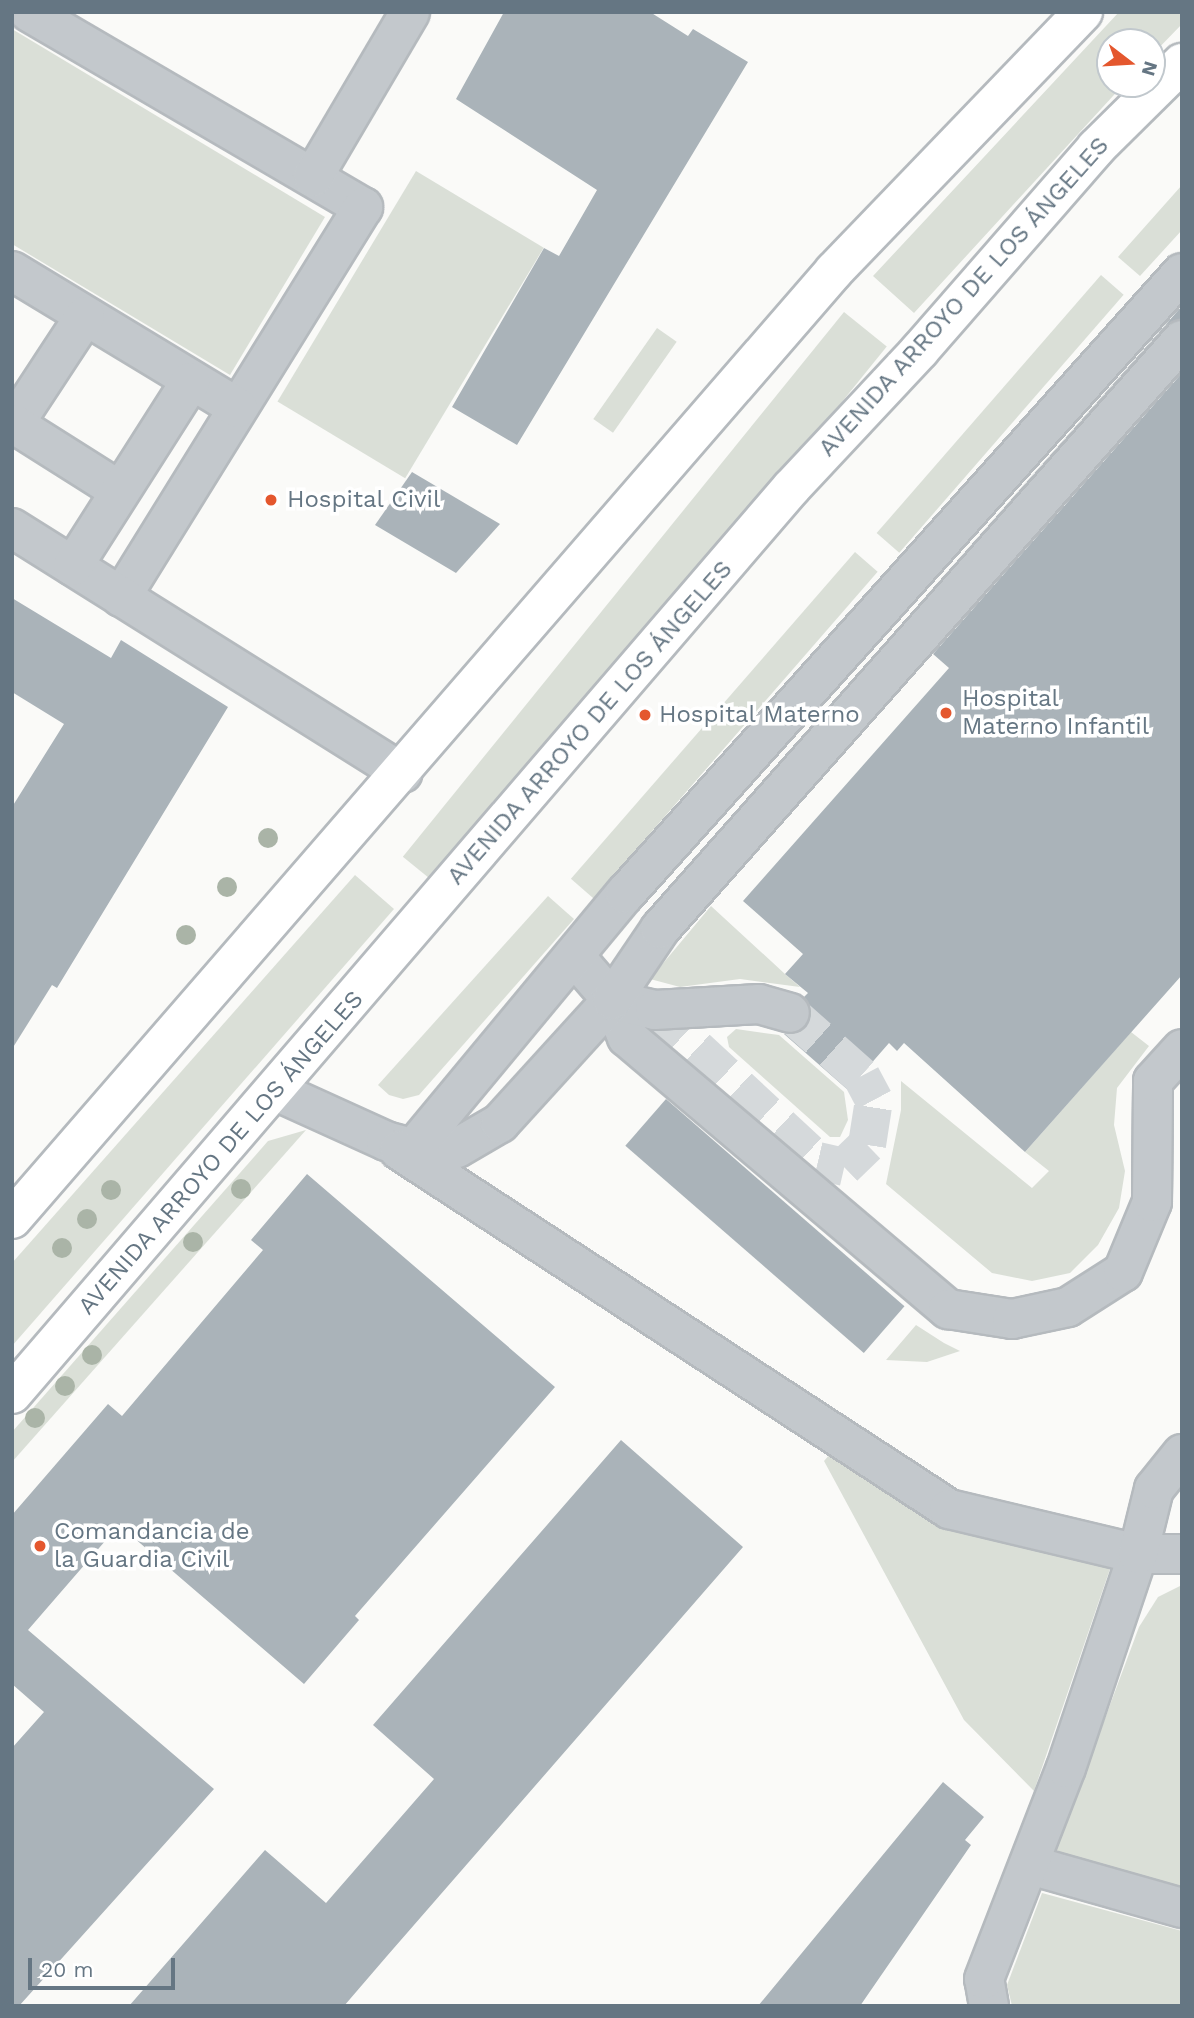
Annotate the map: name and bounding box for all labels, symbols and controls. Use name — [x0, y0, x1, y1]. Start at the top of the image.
north arrow — [1096, 28, 1166, 98]
text: N — [1137, 59, 1163, 79]
street label: AVENIDA ARROYO DE LOS ÁNGELES — [812, 130, 1116, 464]
place label: Hospital Civil — [287, 486, 441, 514]
marker: Hospital Civil — [261, 490, 281, 510]
street label: AVENIDA ARROYO DE LOS ÁNGELES — [441, 554, 739, 892]
place label: Hospital Materno Infantil — [962, 685, 1149, 741]
place label: Hospital Materno — [659, 701, 860, 729]
marker: Hospital Materno Infantil — [936, 703, 956, 723]
marker: Hospital Materno — [637, 707, 653, 723]
street label: AVENIDA ARROYO DE LOS ÁNGELES — [72, 984, 370, 1322]
place label: Comandancia de la Guardia Civil — [54, 1518, 250, 1574]
marker: Comandancia de la Guardia Civil — [32, 1538, 48, 1554]
scale bar — [32, 1944, 178, 1988]
text: 20 m — [41, 1957, 93, 1982]

